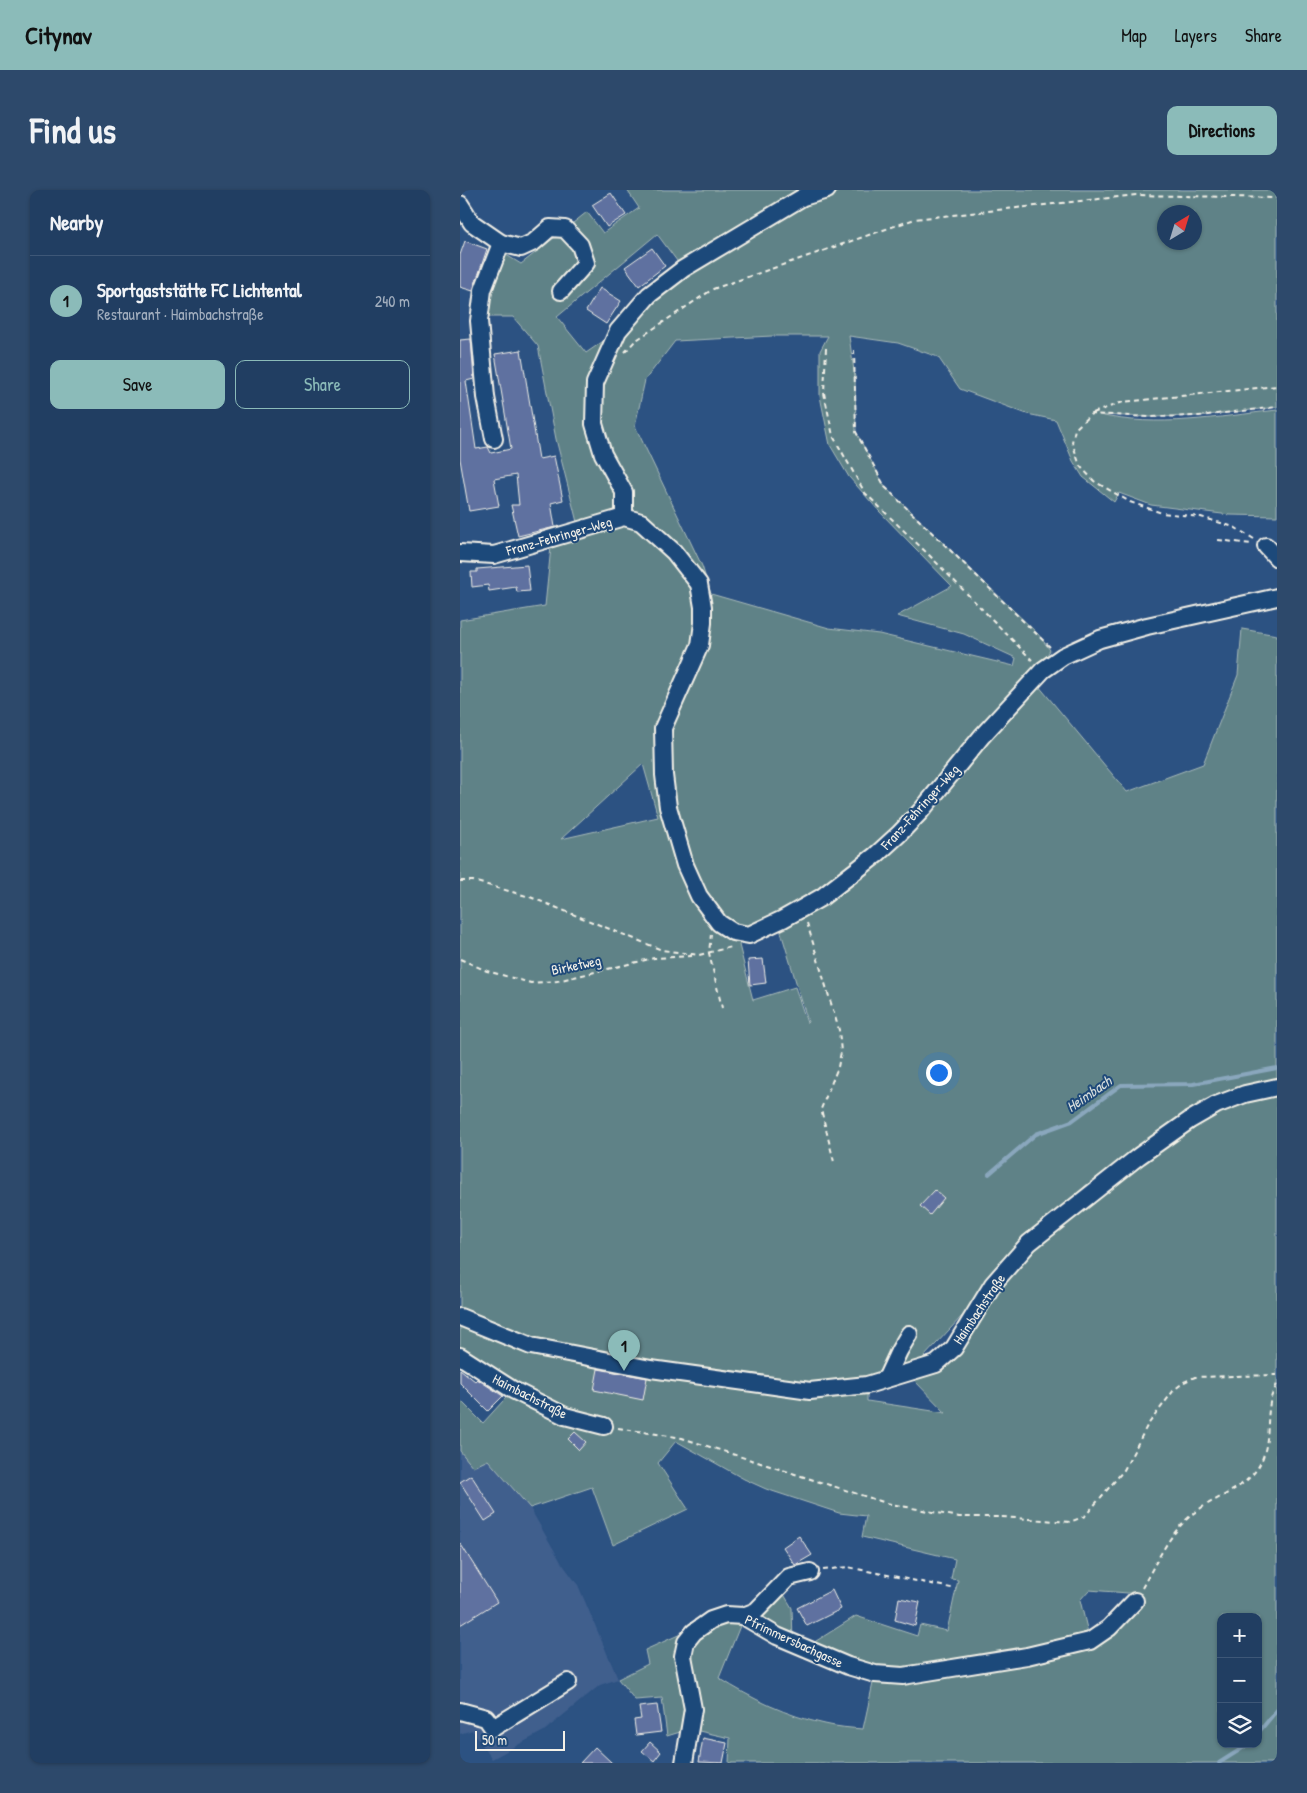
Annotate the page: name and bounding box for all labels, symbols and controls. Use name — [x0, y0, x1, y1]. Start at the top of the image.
text: Citynav — [25, 19, 92, 51]
text: Map — [1121, 23, 1147, 48]
text: Layers — [1175, 23, 1217, 48]
text: Share — [1245, 23, 1282, 48]
button: Directions — [1167, 106, 1277, 155]
text: Find us — [30, 107, 116, 154]
north arrow — [1157, 205, 1202, 250]
text: Nearby — [50, 208, 103, 237]
text: Sportgaststätte FC Lichtental — [97, 277, 302, 303]
text: 1 — [63, 290, 69, 312]
text: 240 m — [375, 290, 410, 312]
text: Restaurant · Haimbachstraße — [97, 303, 264, 325]
button: Save — [50, 360, 225, 409]
button: Share — [235, 360, 410, 409]
street label: Franz-Fehringer-Weg — [503, 511, 614, 561]
street label: Franz-Fehringer-Weg — [875, 760, 964, 855]
street label: Birketweg — [549, 950, 603, 980]
your location — [926, 1060, 952, 1086]
water label: Heimbach — [1062, 1069, 1117, 1117]
street label: Haimbachstraße — [948, 1269, 1010, 1348]
pin: 1 — [608, 1330, 640, 1371]
street label: Haimbachstraße — [489, 1369, 571, 1424]
street label: Pfrimmersbachgasse — [742, 1609, 847, 1673]
map controls — [1217, 1613, 1262, 1748]
button: + — [1217, 1613, 1262, 1658]
button: − — [1217, 1658, 1262, 1703]
button: layers — [1217, 1703, 1262, 1748]
scale bar — [475, 1728, 565, 1751]
text: 50 m — [482, 1730, 507, 1749]

